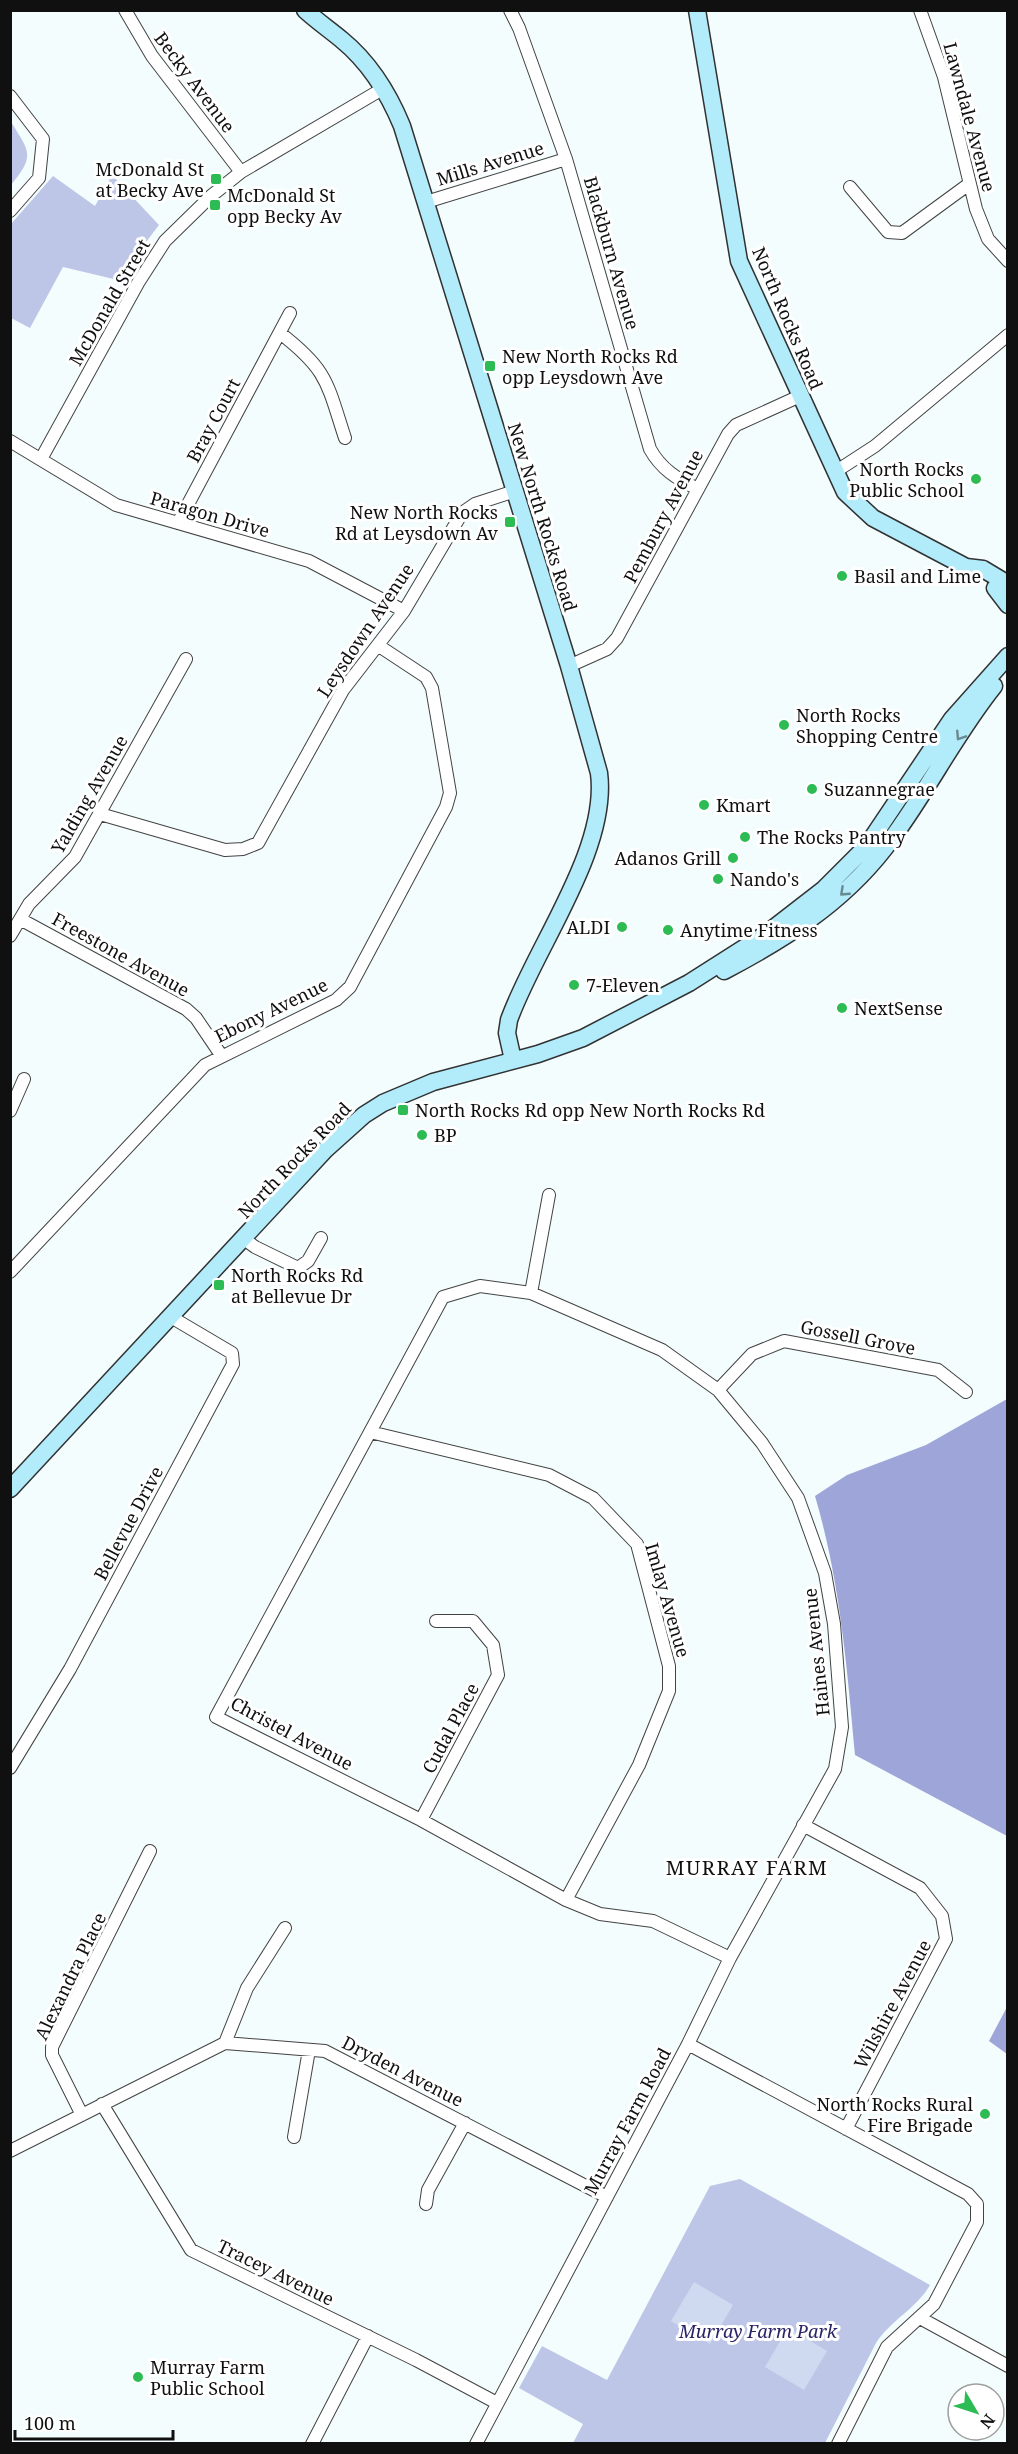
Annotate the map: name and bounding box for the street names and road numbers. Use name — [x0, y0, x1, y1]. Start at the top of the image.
street label: Becky Avenue — [149, 27, 241, 137]
street label: Lawndale Avenue — [938, 40, 1002, 194]
street label: Mills Avenue — [433, 135, 547, 191]
street label: Blackburn Avenue — [579, 174, 645, 332]
street label: McDonald Street — [63, 234, 155, 370]
street label: North Rocks Road — [747, 243, 829, 393]
street label: Bray Court — [181, 374, 245, 466]
street label: New North Rocks Road — [503, 420, 583, 614]
street label: Pembury Avenue — [618, 445, 708, 587]
street label: Paragon Drive — [148, 486, 272, 542]
street label: Leysdown Avenue — [311, 558, 419, 702]
street label: Yalding Avenue — [45, 730, 133, 858]
street label: Freestone Avenue — [48, 906, 194, 1002]
street label: Ebony Avenue — [210, 972, 332, 1048]
street label: North Rocks Road — [232, 1097, 356, 1223]
street label: Gossell Grove — [798, 1314, 918, 1360]
street label: Bellevue Drive — [88, 1462, 168, 1584]
street label: Imlay Avenue — [640, 1540, 696, 1660]
street label: Haines Avenue — [797, 1587, 835, 1717]
street label: Cudal Place — [416, 1679, 484, 1777]
street label: Christel Avenue — [227, 1691, 357, 1775]
street label: Alexandra Place — [29, 1908, 111, 2044]
street label: Wilshire Avenue — [848, 1935, 936, 2073]
street label: Dryden Avenue — [338, 2030, 468, 2112]
street label: Murray Farm Road — [578, 2043, 676, 2199]
street label: Tracey Avenue — [214, 2233, 338, 2311]

